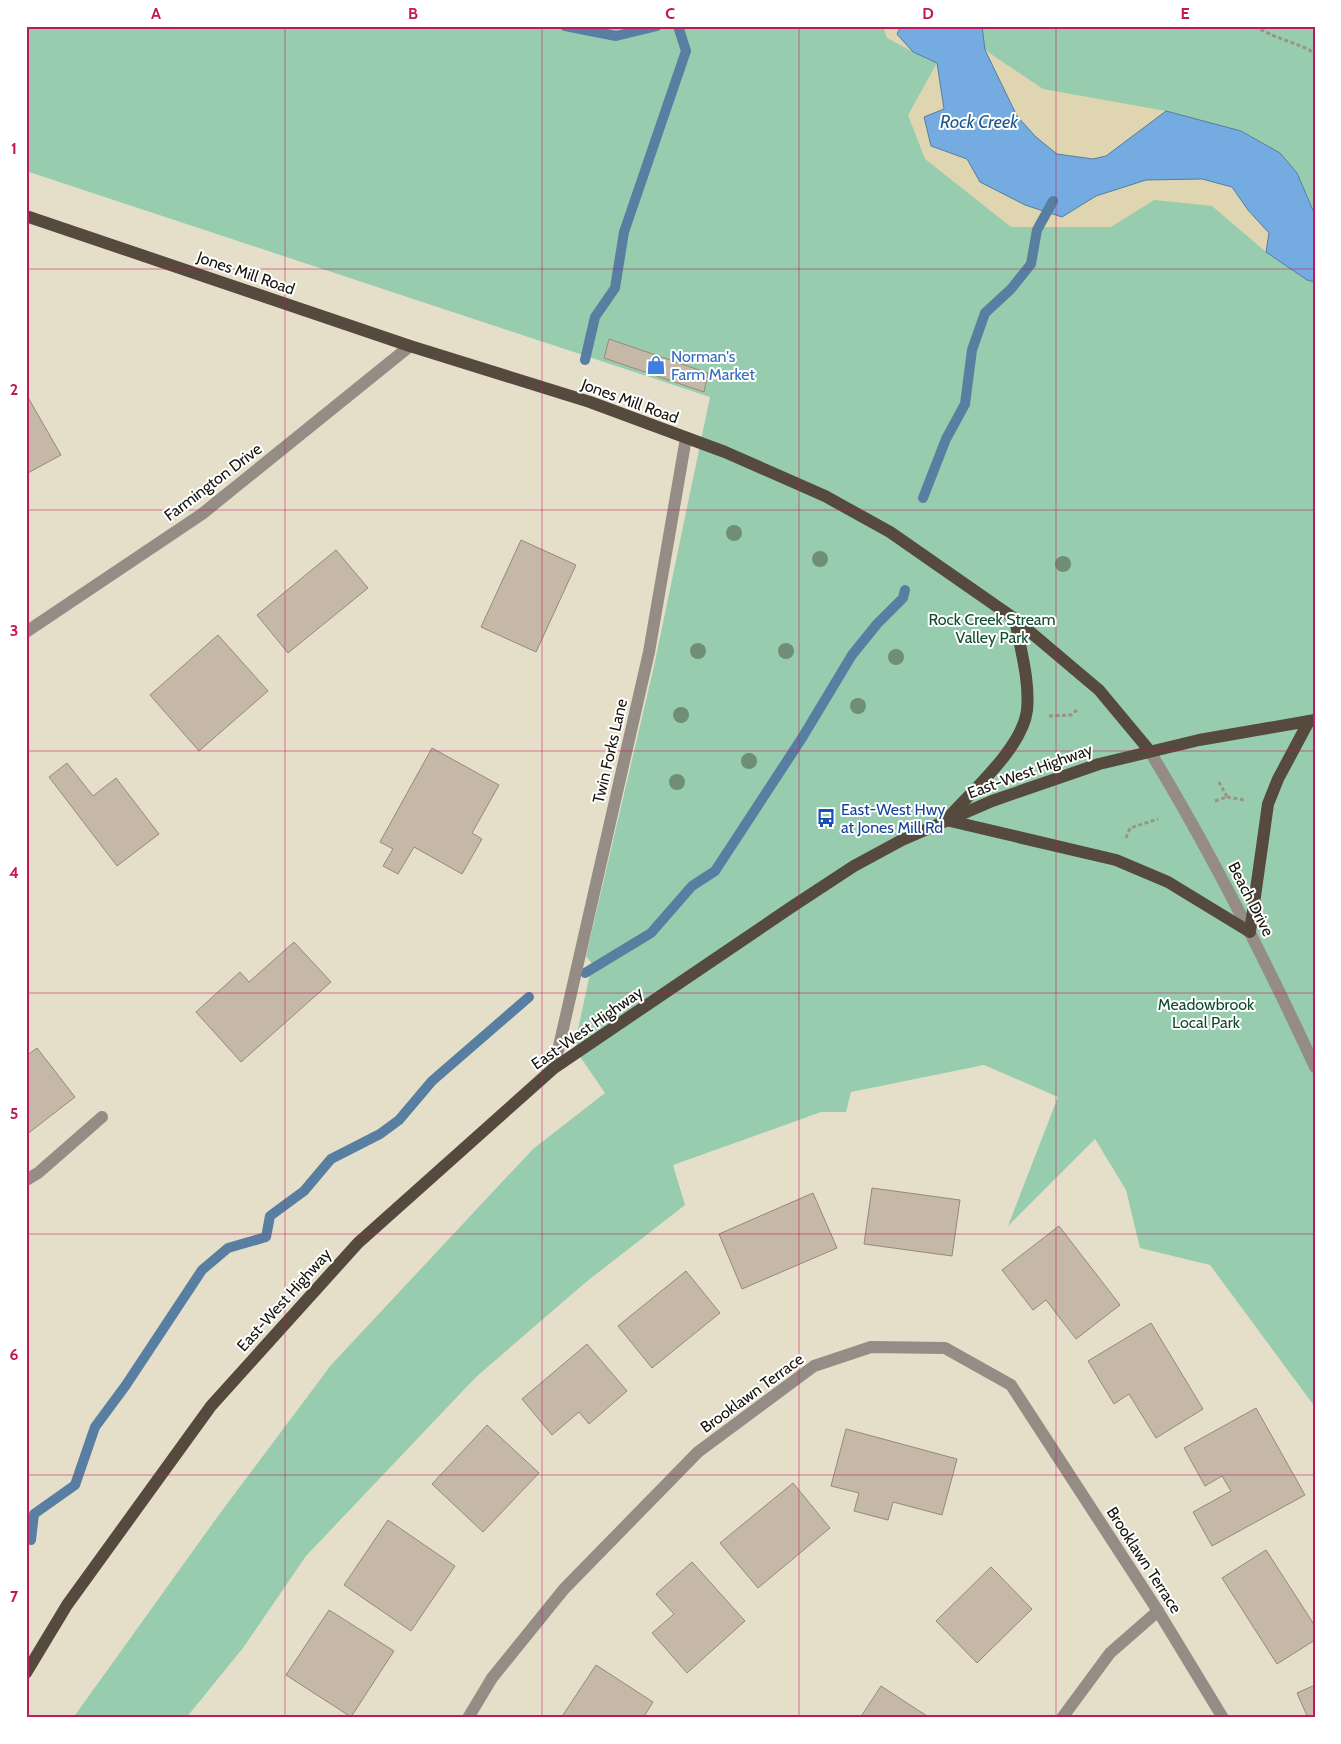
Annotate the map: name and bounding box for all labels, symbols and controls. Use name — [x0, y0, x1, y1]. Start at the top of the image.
text: A — [151, 4, 161, 23]
text: B — [408, 4, 418, 23]
text: C — [665, 4, 675, 23]
text: D — [922, 4, 934, 23]
text: E — [1180, 4, 1190, 23]
water label: Rock Creek — [940, 111, 1019, 133]
text: 1 — [11, 139, 17, 158]
street label: Jones Mill Road — [194, 247, 297, 299]
place label: Norman's Farm Market — [671, 347, 755, 384]
shop icon: Norman's Farm Market — [645, 354, 667, 376]
street label: Jones Mill Road — [578, 374, 681, 427]
text: 2 — [10, 380, 18, 399]
street label: Farmington Drive — [161, 439, 265, 525]
park label: Rock Creek Stream Valley Park — [928, 610, 1056, 647]
text: 3 — [10, 621, 18, 640]
street label: Twin Forks Lane — [589, 697, 631, 805]
street label: East-West Highway — [965, 740, 1095, 802]
place label: East-West Hwy at Jones Mill Rd — [841, 800, 945, 837]
bus stop icon: East-West Hwy at Jones Mill Rd — [815, 807, 837, 829]
street label: Beach Drive — [1224, 859, 1278, 939]
text: 4 — [9, 863, 19, 882]
street label: East-West Highway — [528, 982, 646, 1074]
park label: Meadowbrook Local Park — [1158, 995, 1255, 1032]
text: 5 — [10, 1104, 18, 1123]
street label: East-West Highway — [233, 1245, 335, 1355]
text: 6 — [10, 1345, 19, 1364]
street label: Brooklawn Terrace — [697, 1349, 807, 1437]
street label: Brooklawn Terrace — [1103, 1503, 1185, 1617]
text: 7 — [10, 1587, 19, 1606]

